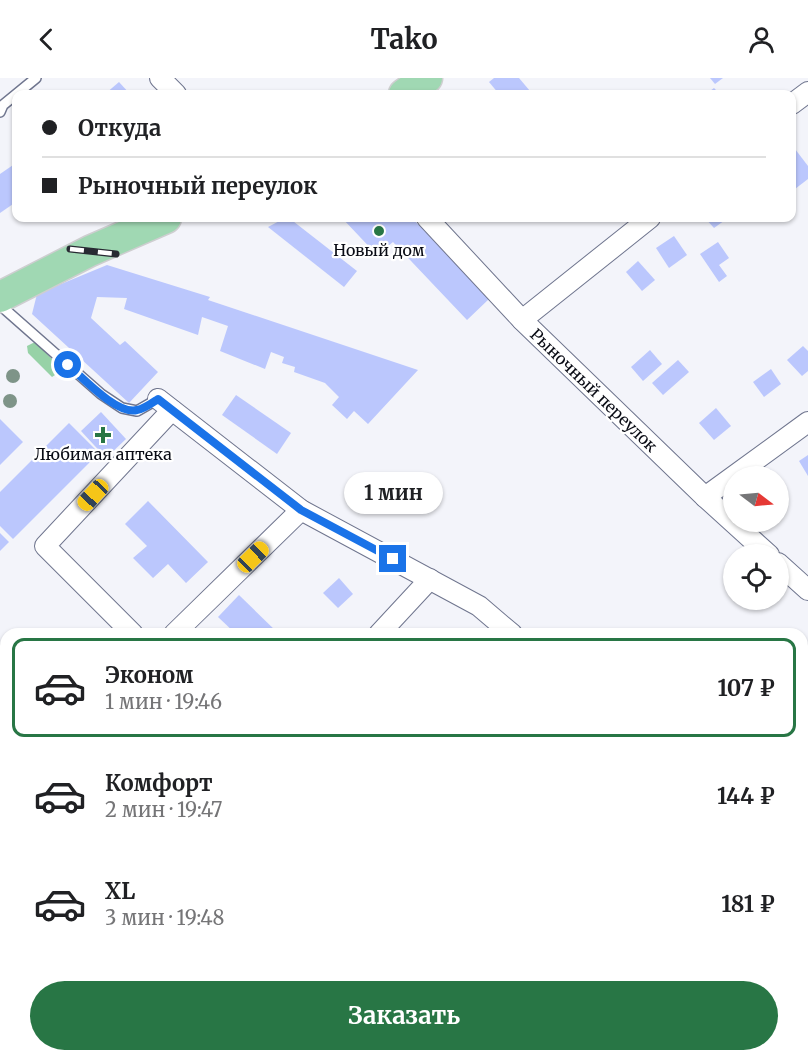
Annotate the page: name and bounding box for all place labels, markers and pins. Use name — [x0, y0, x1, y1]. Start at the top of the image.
marker: Новый дом — [372, 224, 386, 238]
place label: Новый дом — [333, 240, 425, 260]
marker: Любимая аптека — [96, 428, 110, 442]
place label: Любимая аптека — [34, 444, 172, 464]

